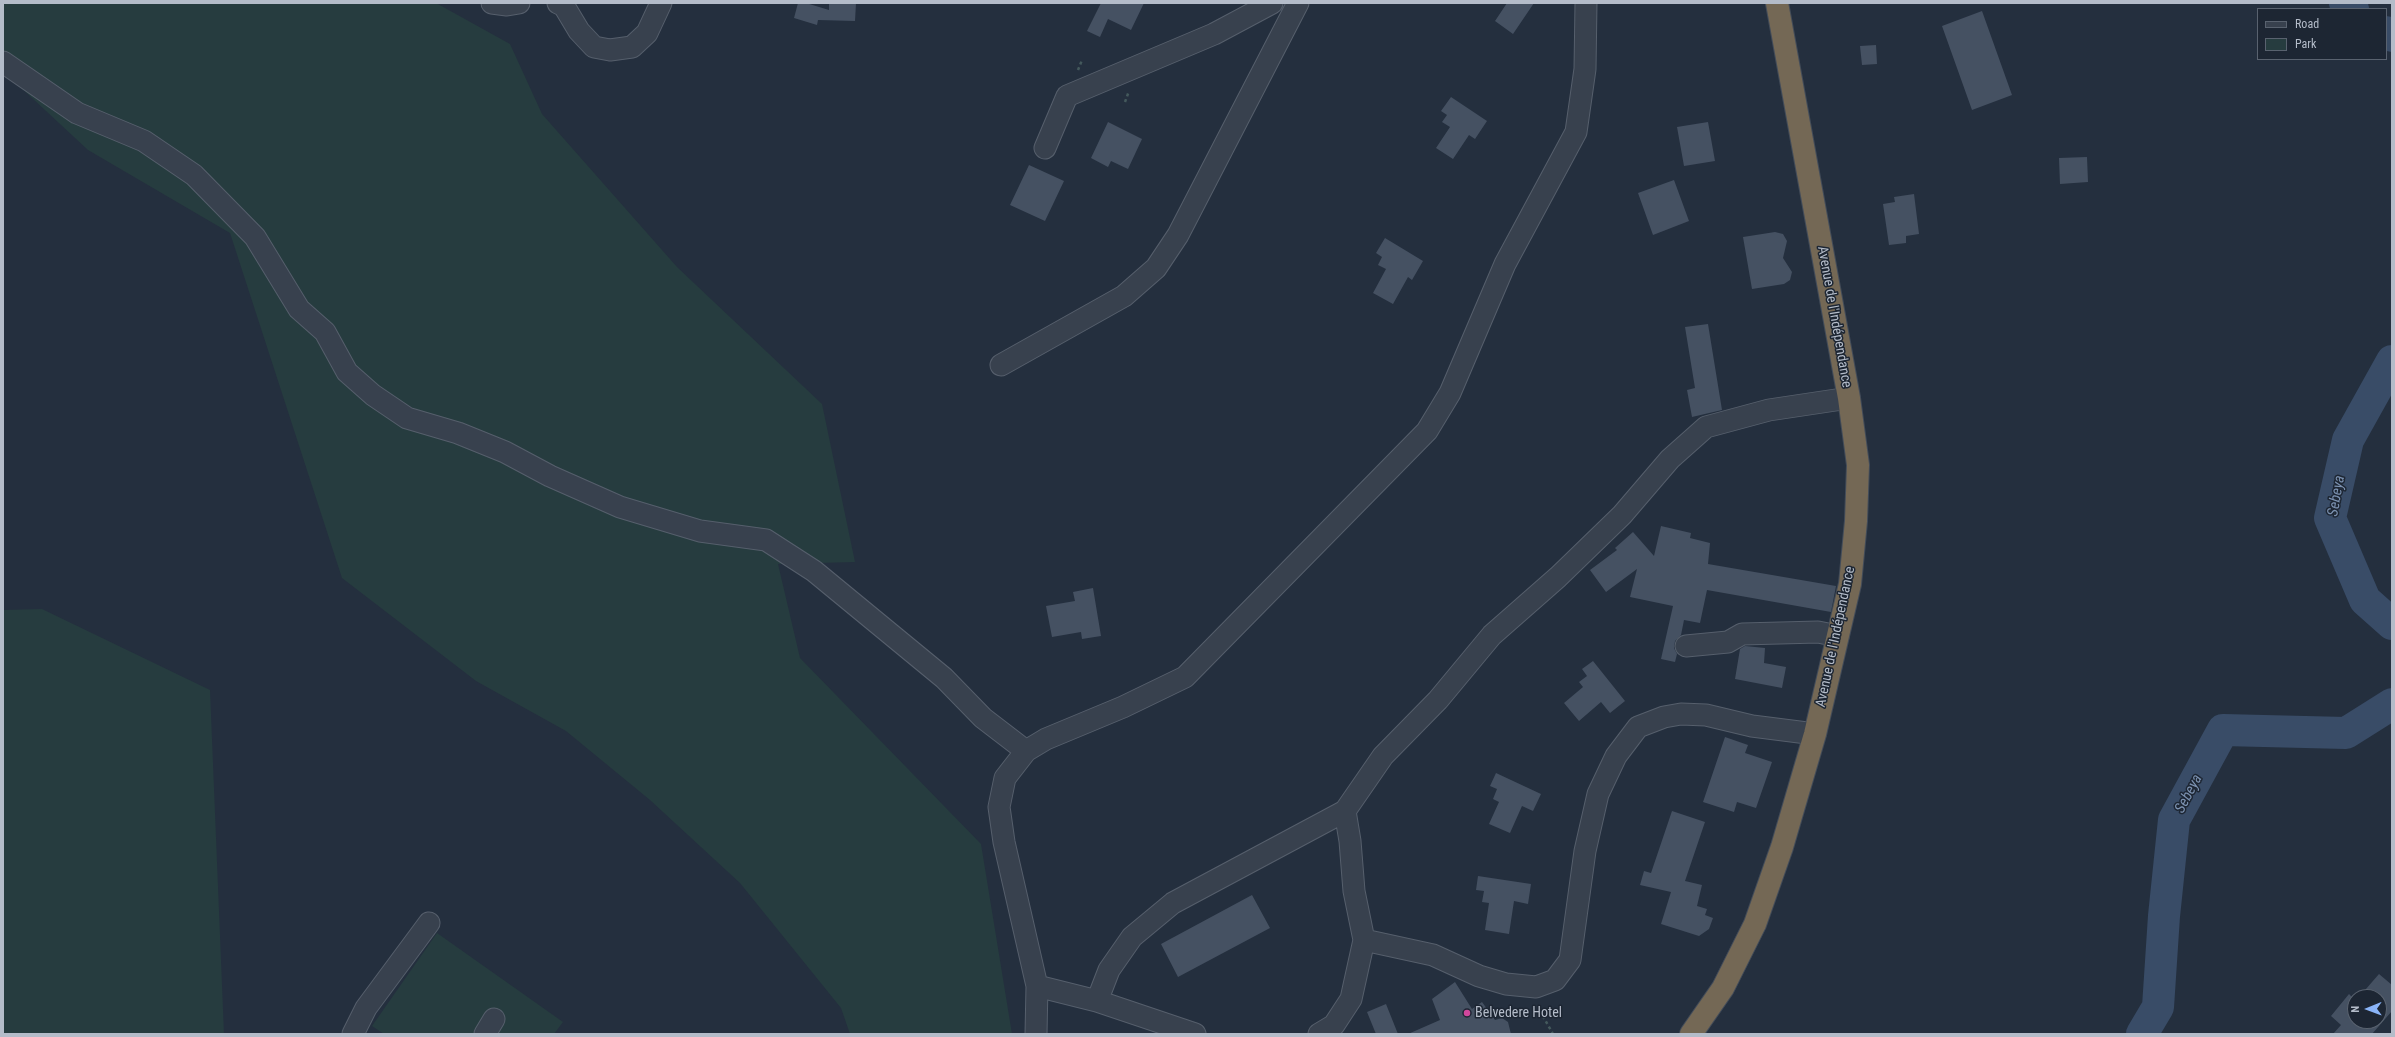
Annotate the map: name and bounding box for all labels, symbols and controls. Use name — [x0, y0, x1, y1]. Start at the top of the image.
legend — [2257, 8, 2387, 60]
text: Road — [2295, 17, 2319, 31]
text: Park — [2295, 37, 2316, 51]
street label: Avenue de l'Indépendance — [1813, 245, 1855, 389]
water label: Sebeya — [2325, 474, 2349, 518]
street label: Avenue de l'Indépendance — [1813, 565, 1859, 709]
water label: Sebeya — [2171, 772, 2207, 816]
north arrow — [2347, 989, 2387, 1029]
place label: Belvedere Hotel — [1475, 1005, 1562, 1021]
text: N — [2349, 1006, 2362, 1013]
marker: Belvedere Hotel — [1462, 1008, 1472, 1018]

